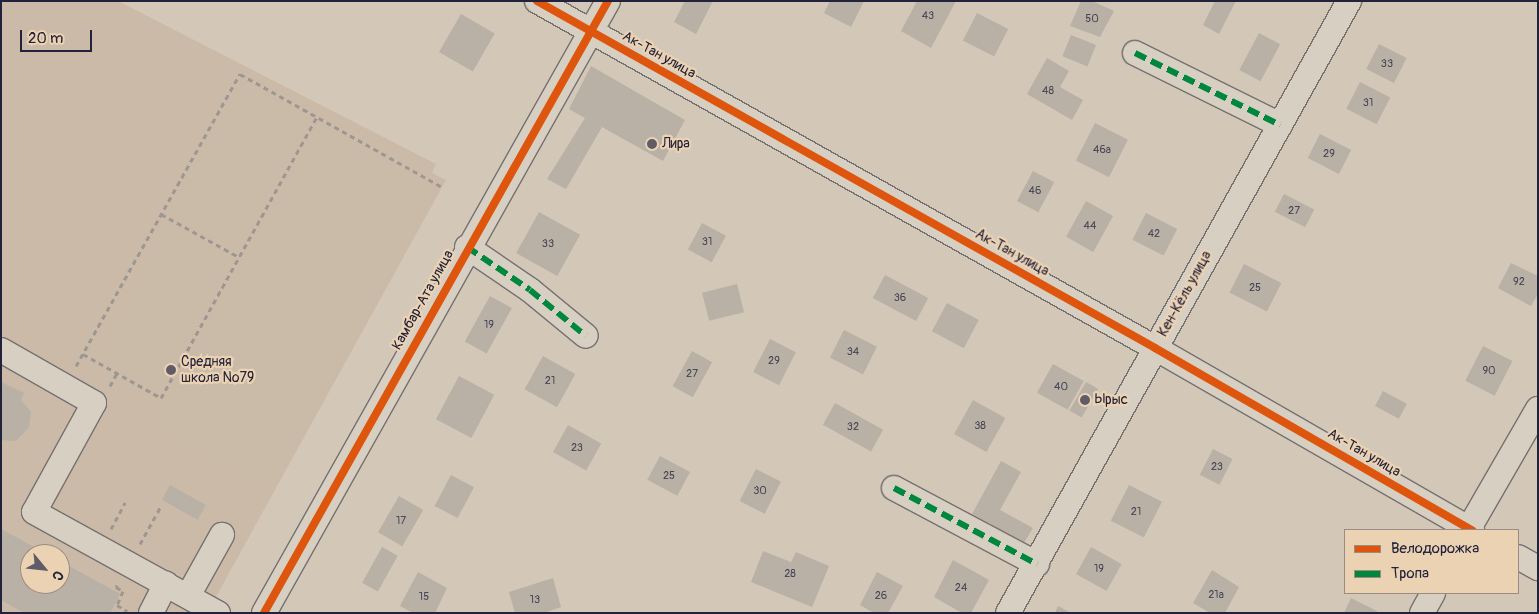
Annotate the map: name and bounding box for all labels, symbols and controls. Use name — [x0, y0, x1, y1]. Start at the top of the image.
house number: 43 — [922, 9, 934, 23]
house number: 50 — [1085, 12, 1099, 26]
scale bar — [22, 20, 95, 52]
street label: Ак-Тан улица — [619, 28, 699, 82]
text: 20 m — [28, 29, 63, 48]
house number: 33 — [1381, 57, 1393, 71]
house number: 48 — [1042, 84, 1054, 98]
house number: 31 — [1363, 96, 1373, 110]
place label: Лира — [662, 136, 690, 152]
marker: Лира — [646, 138, 658, 150]
house number: 46а — [1093, 143, 1111, 157]
house number: 29 — [1323, 147, 1335, 161]
house number: 46 — [1029, 184, 1041, 198]
house number: 27 — [1288, 204, 1300, 218]
house number: 44 — [1084, 219, 1096, 233]
street label: Ак-Тан улица — [972, 226, 1052, 280]
house number: 42 — [1148, 227, 1160, 241]
house number: 31 — [702, 235, 712, 249]
house number: 33 — [542, 237, 554, 251]
street label: Камбар-Ата улица — [389, 247, 457, 353]
street label: Кен-Кёль улица — [1155, 248, 1215, 340]
house number: 92 — [1513, 275, 1525, 289]
house number: 25 — [1249, 281, 1261, 295]
house number: 36 — [894, 291, 906, 305]
house number: 19 — [484, 318, 494, 332]
house number: 34 — [847, 345, 859, 359]
place label: Средняя школа №79 — [181, 354, 254, 387]
house number: 29 — [768, 354, 780, 368]
marker: Средняя школа №79 — [165, 364, 177, 376]
house number: 90 — [1482, 364, 1496, 378]
house number: 27 — [686, 367, 698, 381]
house number: 21 — [545, 374, 555, 388]
house number: 40 — [1054, 380, 1068, 394]
place label: Ырыс — [1095, 392, 1128, 408]
marker: Ырыс — [1079, 394, 1091, 406]
house number: 38 — [974, 419, 986, 433]
house number: 32 — [847, 420, 859, 434]
street label: Ак-Тан улица — [1325, 425, 1403, 481]
house number: 23 — [571, 441, 583, 455]
house number: 23 — [1211, 460, 1223, 474]
house number: 25 — [663, 469, 675, 483]
house number: 30 — [753, 484, 767, 498]
house number: 21 — [1131, 505, 1141, 519]
house number: 17 — [396, 514, 406, 528]
legend — [1344, 529, 1519, 594]
text: Велодорожка — [1391, 539, 1479, 558]
north arrow — [20, 544, 70, 594]
house number: 19 — [1094, 562, 1104, 576]
text: Тропа — [1391, 564, 1429, 583]
house number: 28 — [784, 567, 796, 581]
text: С — [48, 568, 67, 584]
house number: 24 — [955, 581, 967, 595]
house number: 21а — [1208, 588, 1224, 602]
house number: 26 — [875, 589, 887, 603]
house number: 15 — [419, 590, 429, 604]
house number: 13 — [530, 593, 540, 607]

